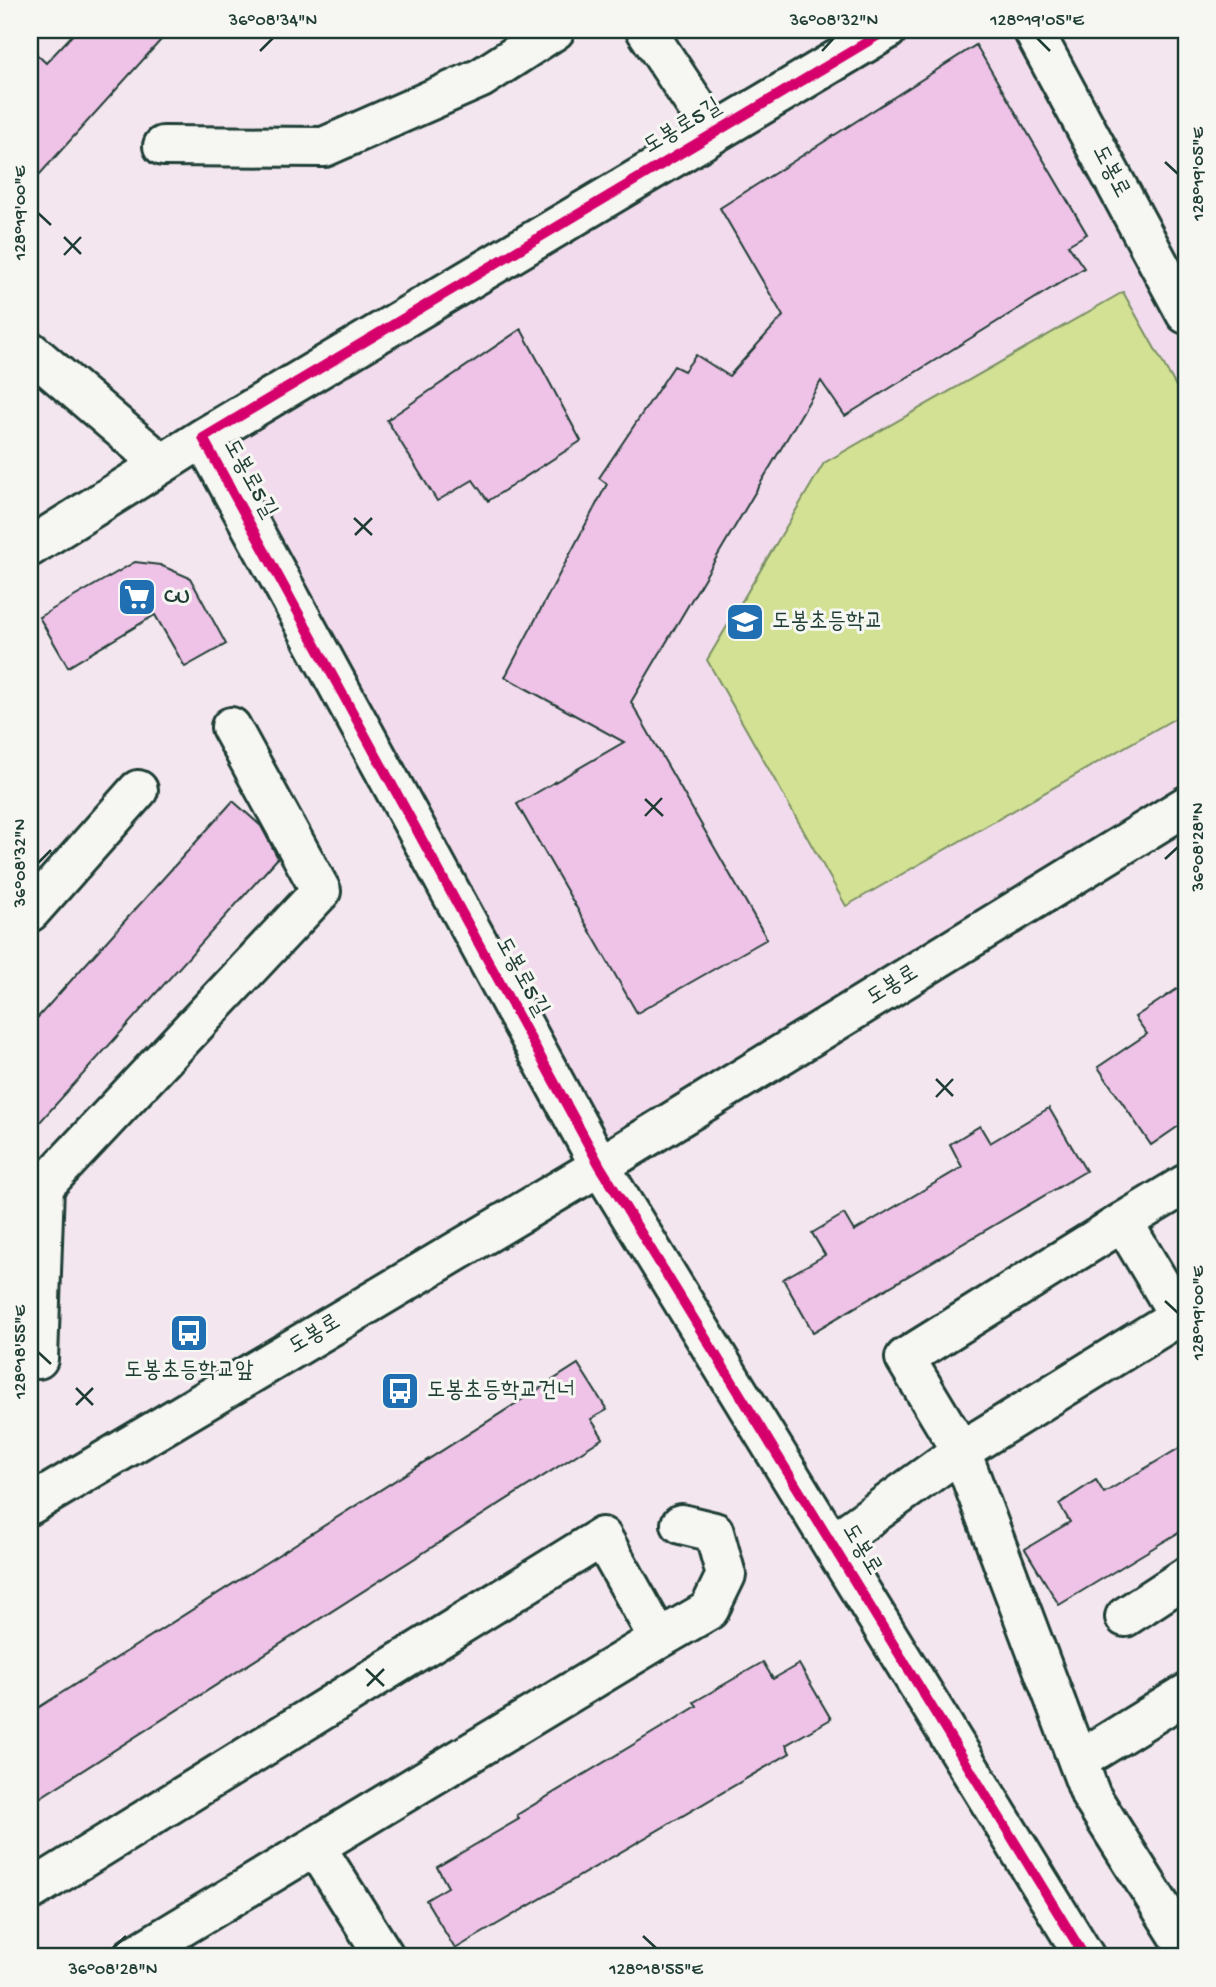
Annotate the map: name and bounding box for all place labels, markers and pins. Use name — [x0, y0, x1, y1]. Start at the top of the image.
supermarket icon: CU — [116, 576, 158, 618]
place label: CU — [164, 584, 190, 611]
school or university icon: 도봉초등학교 — [724, 601, 766, 643]
place label: 도봉초등학교 — [772, 609, 883, 636]
bus stop icon: 도봉초등학교앞 — [168, 1312, 210, 1354]
place label: 도봉초등학교앞 — [124, 1358, 254, 1385]
bus stop icon: 도봉초등학교건너 — [379, 1370, 421, 1412]
place label: 도봉초등학교건너 — [427, 1378, 575, 1405]

